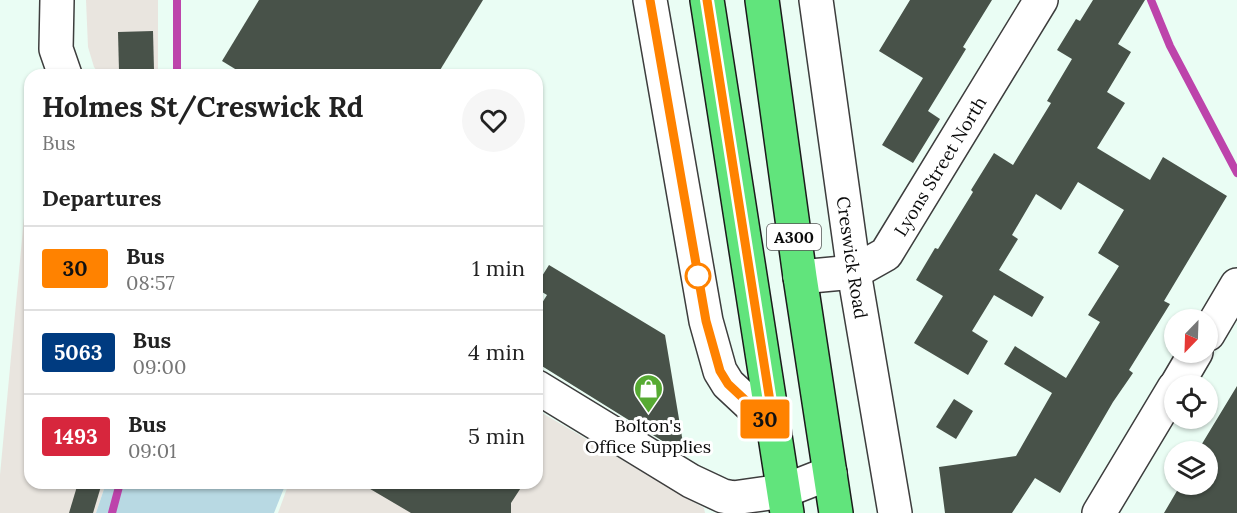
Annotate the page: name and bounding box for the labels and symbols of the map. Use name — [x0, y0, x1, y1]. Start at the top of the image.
street label: Lyons Street North — [888, 92, 991, 240]
street label: Creswick Road — [832, 195, 873, 321]
road number: A300 — [767, 224, 821, 250]
unlabelled marker — [685, 263, 711, 289]
north arrow — [1164, 309, 1218, 363]
shop icon: Bolton's Office Supplies — [632, 372, 664, 414]
line badge: 30 — [738, 400, 792, 438]
place label: Bolton's Office Supplies — [585, 414, 711, 458]

